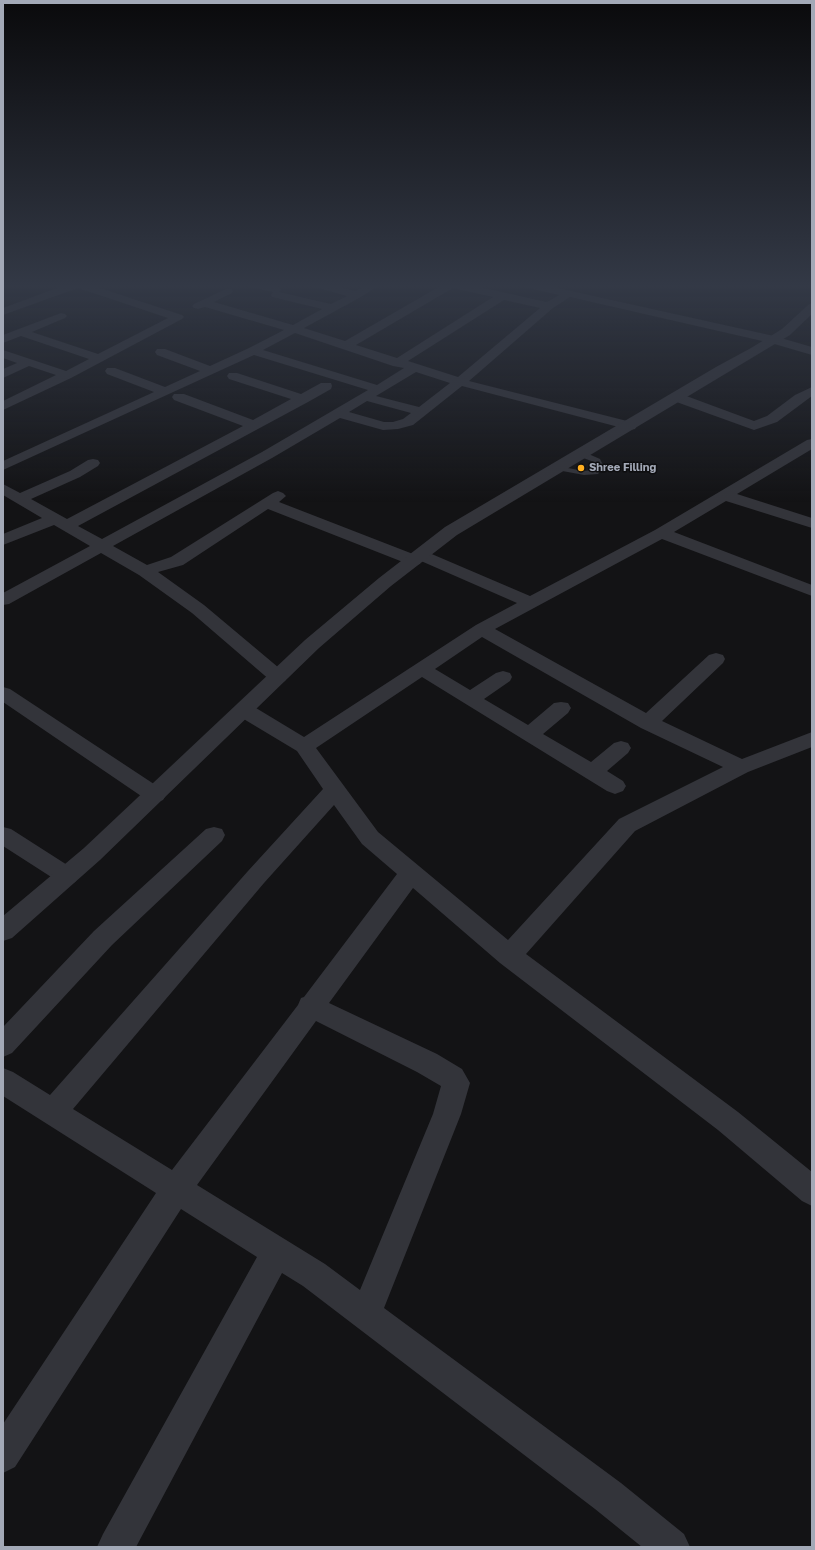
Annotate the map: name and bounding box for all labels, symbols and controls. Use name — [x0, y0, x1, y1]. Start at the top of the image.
place label: Shree Filling — [589, 461, 656, 475]
marker: Shree Filling — [576, 463, 586, 473]

